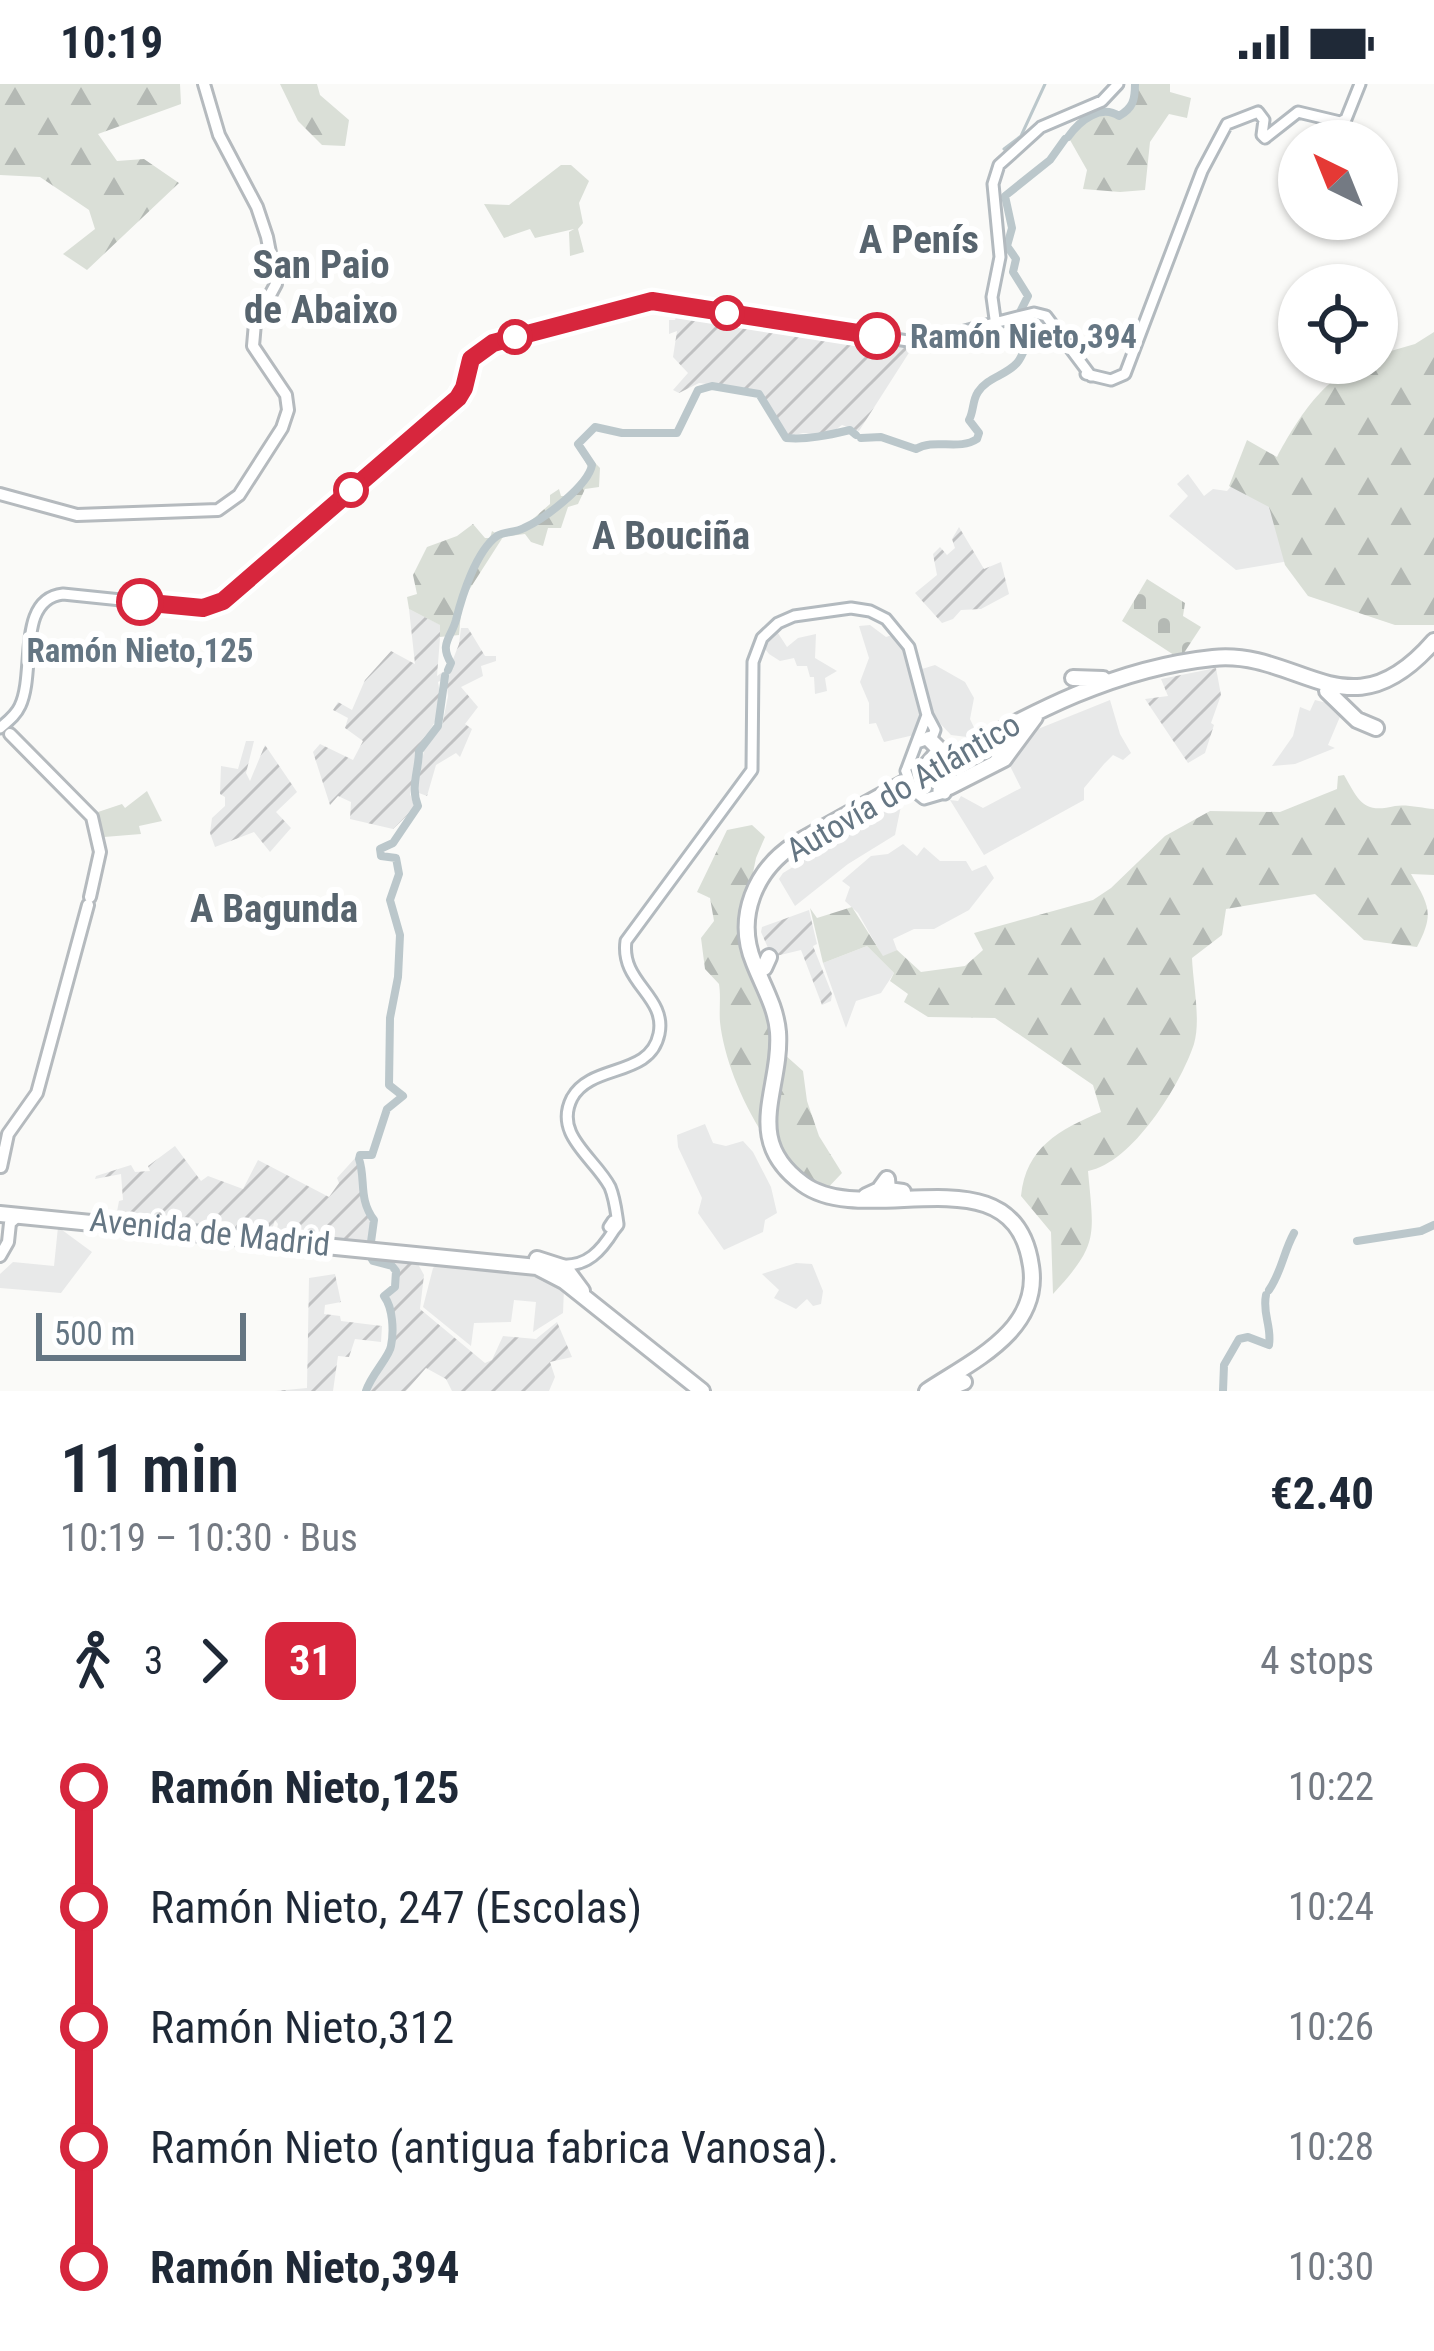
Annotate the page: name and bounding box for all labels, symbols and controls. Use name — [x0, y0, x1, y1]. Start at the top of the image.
text: 10:19 — [60, 16, 163, 69]
north arrow — [1278, 120, 1398, 240]
map controls — [1278, 120, 1398, 384]
district label: A Penís — [859, 217, 979, 263]
district label: San Paio de Abaixo — [244, 242, 398, 333]
button: locate — [1278, 264, 1398, 384]
unlabelled marker — [711, 297, 743, 329]
marker: Ramón Nieto,394 — [855, 314, 899, 358]
place label: Ramón Nieto,394 — [910, 317, 1137, 356]
unlabelled marker — [499, 321, 531, 353]
unlabelled marker — [335, 474, 367, 506]
district label: A Bouciña — [592, 513, 750, 559]
marker: Ramón Nieto,125 — [118, 580, 162, 624]
place label: Ramón Nieto,125 — [26, 631, 254, 670]
street label: Autovía do Atlántico — [779, 704, 1027, 870]
district label: A Bagunda — [190, 886, 358, 932]
street label: Avenida de Madrid — [88, 1200, 332, 1264]
scale bar — [36, 1307, 246, 1360]
text: 500 m — [54, 1314, 135, 1353]
text: 11 min — [60, 1431, 239, 1508]
text: €2.40 — [1270, 1467, 1374, 1520]
text: 10:19 – 10:30 · Bus — [60, 1515, 358, 1561]
icon: walk — [60, 1628, 126, 1694]
icon: forward — [181, 1628, 247, 1694]
text: 31 — [289, 1636, 332, 1685]
text: 3 — [144, 1638, 163, 1684]
text: 4 stops — [1260, 1638, 1374, 1684]
text: Ramón Nieto,125 — [150, 1761, 460, 1814]
text: 10:22 — [1288, 1764, 1374, 1810]
text: Ramón Nieto, 247 (Escolas) — [150, 1881, 642, 1934]
text: 10:24 — [1288, 1884, 1374, 1930]
text: Ramón Nieto,312 — [150, 2001, 454, 2054]
text: 10:26 — [1288, 2004, 1374, 2050]
text: Ramón Nieto (antigua fabrica Vanosa). — [150, 2121, 839, 2174]
text: 10:28 — [1288, 2124, 1374, 2170]
text: Ramón Nieto,394 — [150, 2241, 460, 2294]
text: 10:30 — [1288, 2244, 1374, 2290]

